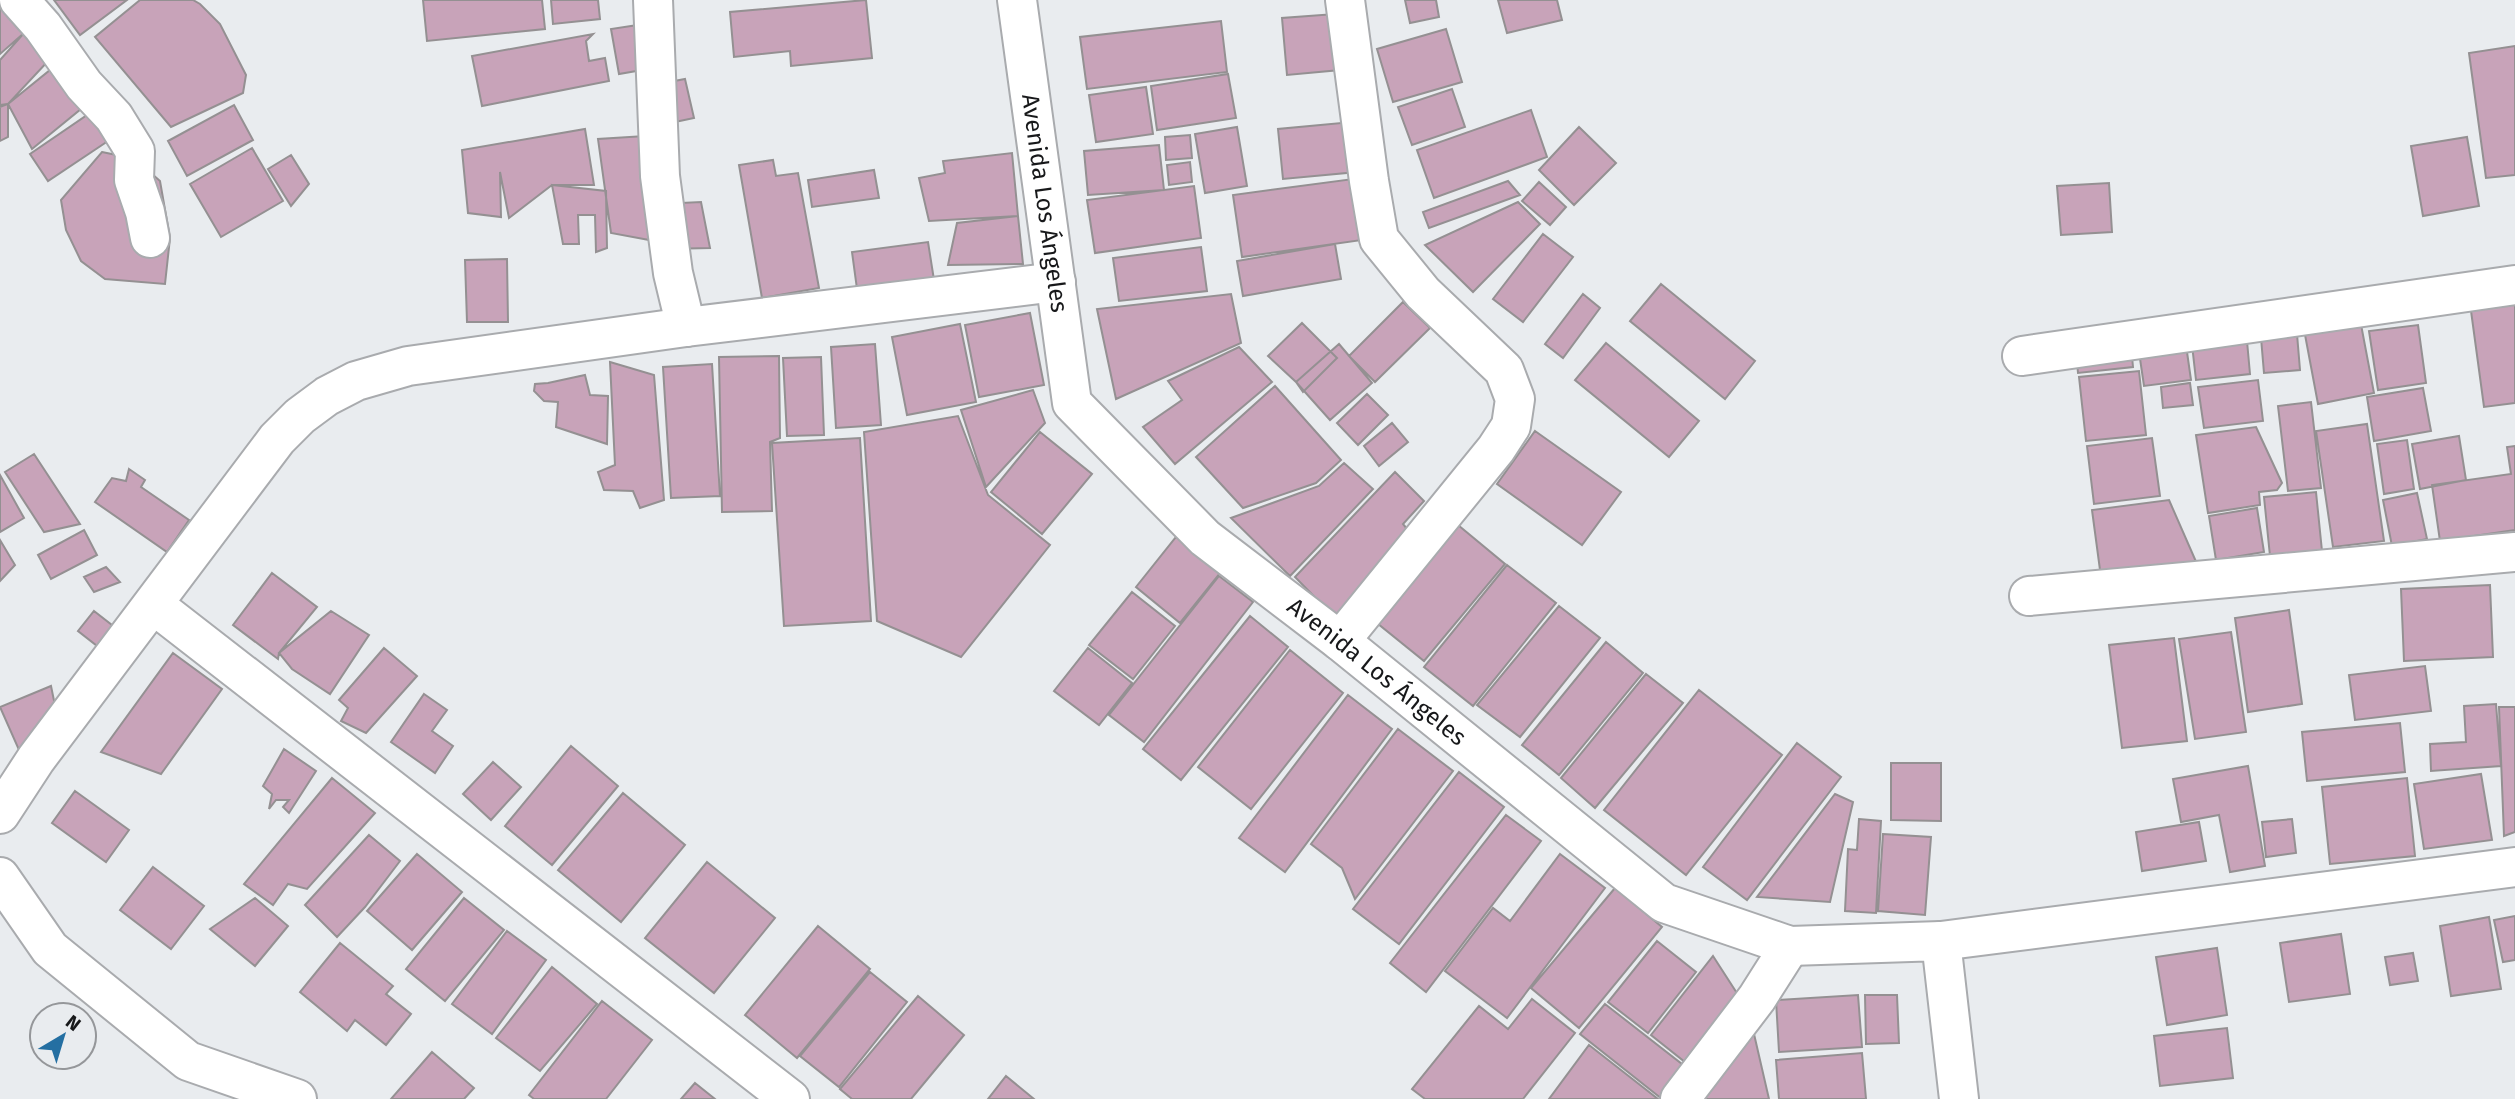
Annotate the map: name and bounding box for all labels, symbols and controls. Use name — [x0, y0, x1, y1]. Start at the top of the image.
street label: Avenida Los Ángeles — [1016, 92, 1074, 314]
street label: Avenida Los Ángeles — [1282, 592, 1472, 751]
north arrow — [28, 1001, 98, 1071]
text: N — [61, 1010, 85, 1036]

